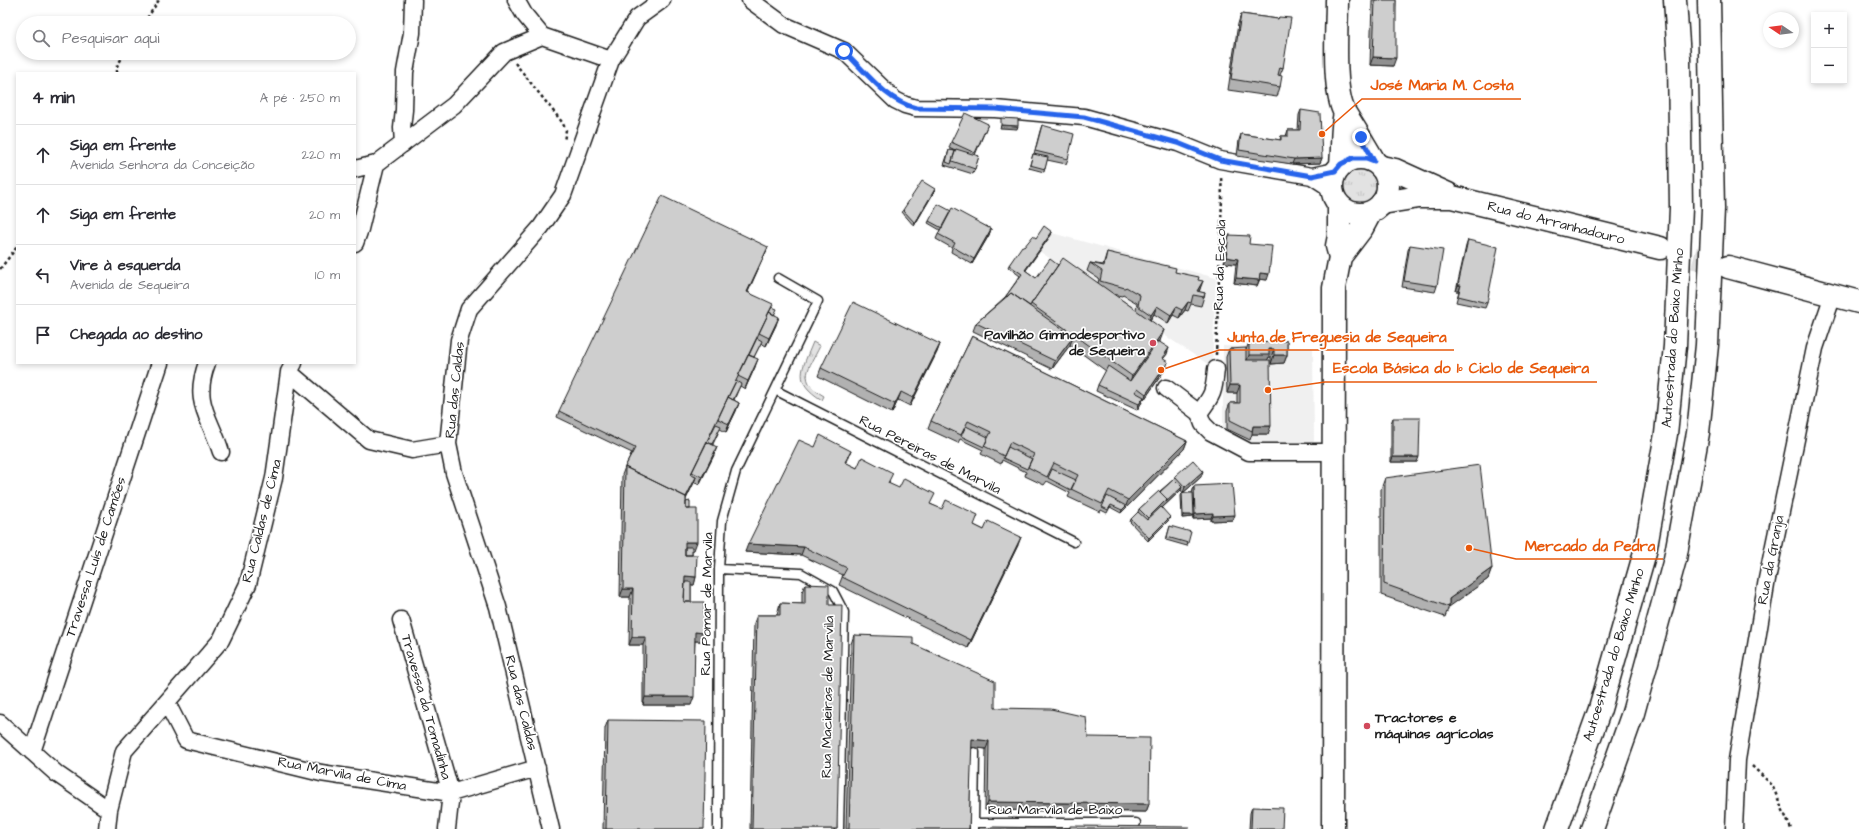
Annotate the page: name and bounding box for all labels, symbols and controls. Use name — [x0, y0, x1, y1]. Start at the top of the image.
north arrow — [1763, 12, 1799, 48]
map controls — [1811, 12, 1847, 84]
button: + — [1811, 12, 1847, 48]
search box — [16, 16, 356, 60]
icon: search — [30, 27, 52, 49]
text: Pesquisar aqui — [62, 28, 159, 49]
route start — [835, 42, 853, 60]
button: − — [1811, 48, 1847, 84]
callout: José Maria M. Costa — [1362, 72, 1521, 99]
text: José Maria M. Costa — [1369, 75, 1514, 96]
text: 4 min — [32, 86, 75, 110]
text: A pé · 250 m — [260, 89, 340, 107]
route end — [1352, 128, 1370, 146]
text: Siga em frente — [70, 135, 176, 156]
icon: ahead — [32, 144, 54, 166]
text: 220 m — [302, 146, 340, 164]
text: Avenida Senhora da Conceição — [70, 156, 255, 174]
street label: Rua do Arranhadouro — [1485, 196, 1627, 250]
icon: ahead — [32, 204, 54, 226]
text: Siga em frente — [70, 204, 176, 225]
text: 20 m — [309, 206, 340, 224]
street label: Rua da Escola — [1208, 219, 1232, 311]
street label: Autoestrada do Baixo Minho — [1657, 247, 1689, 429]
text: Vire à esquerda — [70, 255, 180, 276]
icon: left — [32, 264, 54, 286]
text: 10 m — [315, 266, 340, 284]
text: Avenida de Sequeira — [70, 276, 189, 294]
callout: Junta de Freguesia de Sequeira — [1219, 323, 1454, 350]
icon: arrive — [32, 324, 54, 346]
text: Chegada ao destino — [70, 324, 203, 345]
place label: Pavilhão Gimnodesportivo de Sequeira — [984, 325, 1146, 361]
text: Junta de Freguesia de Sequeira — [1226, 327, 1447, 350]
marker: Pavilhão Gimnodesportivo de Sequeira — [1148, 338, 1158, 348]
street label: Rua das Caldas — [440, 341, 470, 439]
callout: Escola Básica do 1º Ciclo de Sequeira — [1325, 355, 1597, 382]
text: Escola Básica do 1º Ciclo de Sequeira — [1333, 358, 1589, 379]
street label: Rua Pereiras de Marvila — [856, 411, 1004, 499]
street label: Rua Caldas de Cima — [237, 457, 287, 585]
street label: Travessa Luís de Camões — [61, 474, 131, 640]
street label: Rua da Granja — [1753, 513, 1789, 607]
street label: Rua Pomar de Marvila — [696, 532, 718, 676]
callout: Mercado da Pedra — [1516, 532, 1663, 559]
text: Mercado da Pedra — [1525, 536, 1656, 557]
street label: Autoestrada do Baixo Minho — [1578, 566, 1650, 744]
street label: Rua Macieiras de Marvila — [817, 616, 839, 778]
street label: Travessa da Tomadinha — [396, 632, 456, 782]
street label: Rua das Caldas — [500, 653, 542, 753]
place label: Tractores e máquinas agrícolas — [1374, 708, 1493, 745]
marker: Tractores e máquinas agrícolas — [1362, 721, 1372, 731]
street label: Rua Marvila de Cima — [276, 752, 408, 796]
street label: Rua Marvila de Baixo — [988, 800, 1122, 820]

